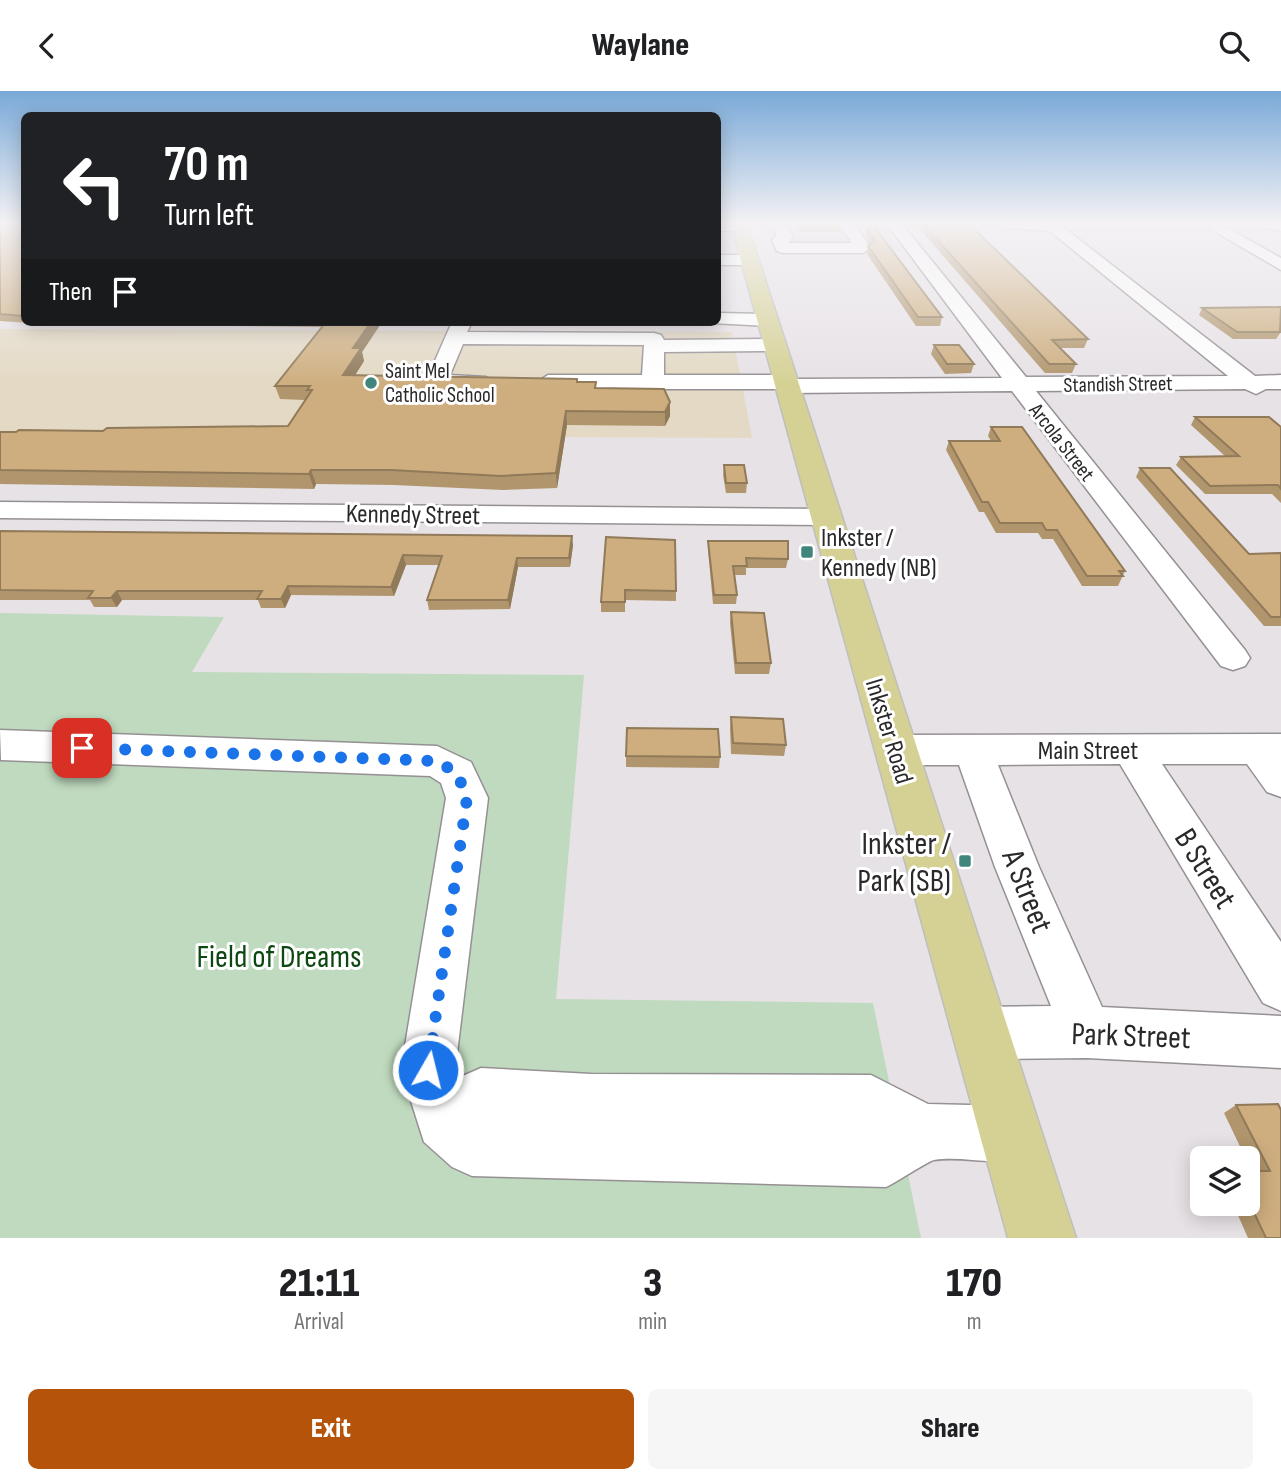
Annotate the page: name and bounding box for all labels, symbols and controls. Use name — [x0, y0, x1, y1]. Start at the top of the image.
text: Waylane — [592, 26, 689, 65]
icon: back — [28, 27, 66, 65]
icon: search — [1215, 27, 1253, 65]
text: 70 m — [164, 136, 249, 195]
icon: left — [49, 140, 140, 231]
text: Turn left — [164, 196, 254, 235]
icon: arrive — [106, 273, 144, 311]
text: Then — [49, 277, 92, 308]
place label: Saint Mel Catholic School — [385, 359, 495, 408]
street label: Standish Street — [1063, 371, 1173, 398]
marker: Saint Mel Catholic School — [363, 375, 379, 391]
street label: Arcola Street — [1023, 398, 1100, 486]
street label: Kennedy Street — [346, 499, 480, 532]
place label: Inkster / Kennedy (NB) — [821, 523, 937, 584]
marker: Inkster / Kennedy (NB) — [799, 544, 815, 560]
street label: Inkster Road — [858, 675, 919, 788]
pin — [52, 718, 112, 778]
icon: arrive — [63, 729, 101, 767]
street label: Main Street — [1038, 736, 1138, 767]
street label: B Street — [1165, 822, 1244, 916]
place label: Inkster / Park (SB) — [857, 825, 952, 901]
street label: A Street — [992, 843, 1061, 939]
marker: Inkster / Park (SB) — [957, 853, 973, 869]
park label: Field of Dreams — [197, 938, 361, 977]
street label: Park Street — [1071, 1015, 1191, 1058]
position arrow — [391, 1033, 465, 1107]
map controls — [1190, 1146, 1260, 1216]
button: layers — [1190, 1146, 1260, 1216]
text: 21:11 — [279, 1258, 359, 1309]
text: 3 — [643, 1258, 662, 1309]
text: 170 — [946, 1258, 1002, 1309]
text: Arrival — [294, 1308, 344, 1336]
text: min — [638, 1308, 667, 1336]
text: m — [967, 1308, 981, 1336]
button: Exit — [28, 1389, 634, 1469]
button: Share — [648, 1389, 1253, 1469]

